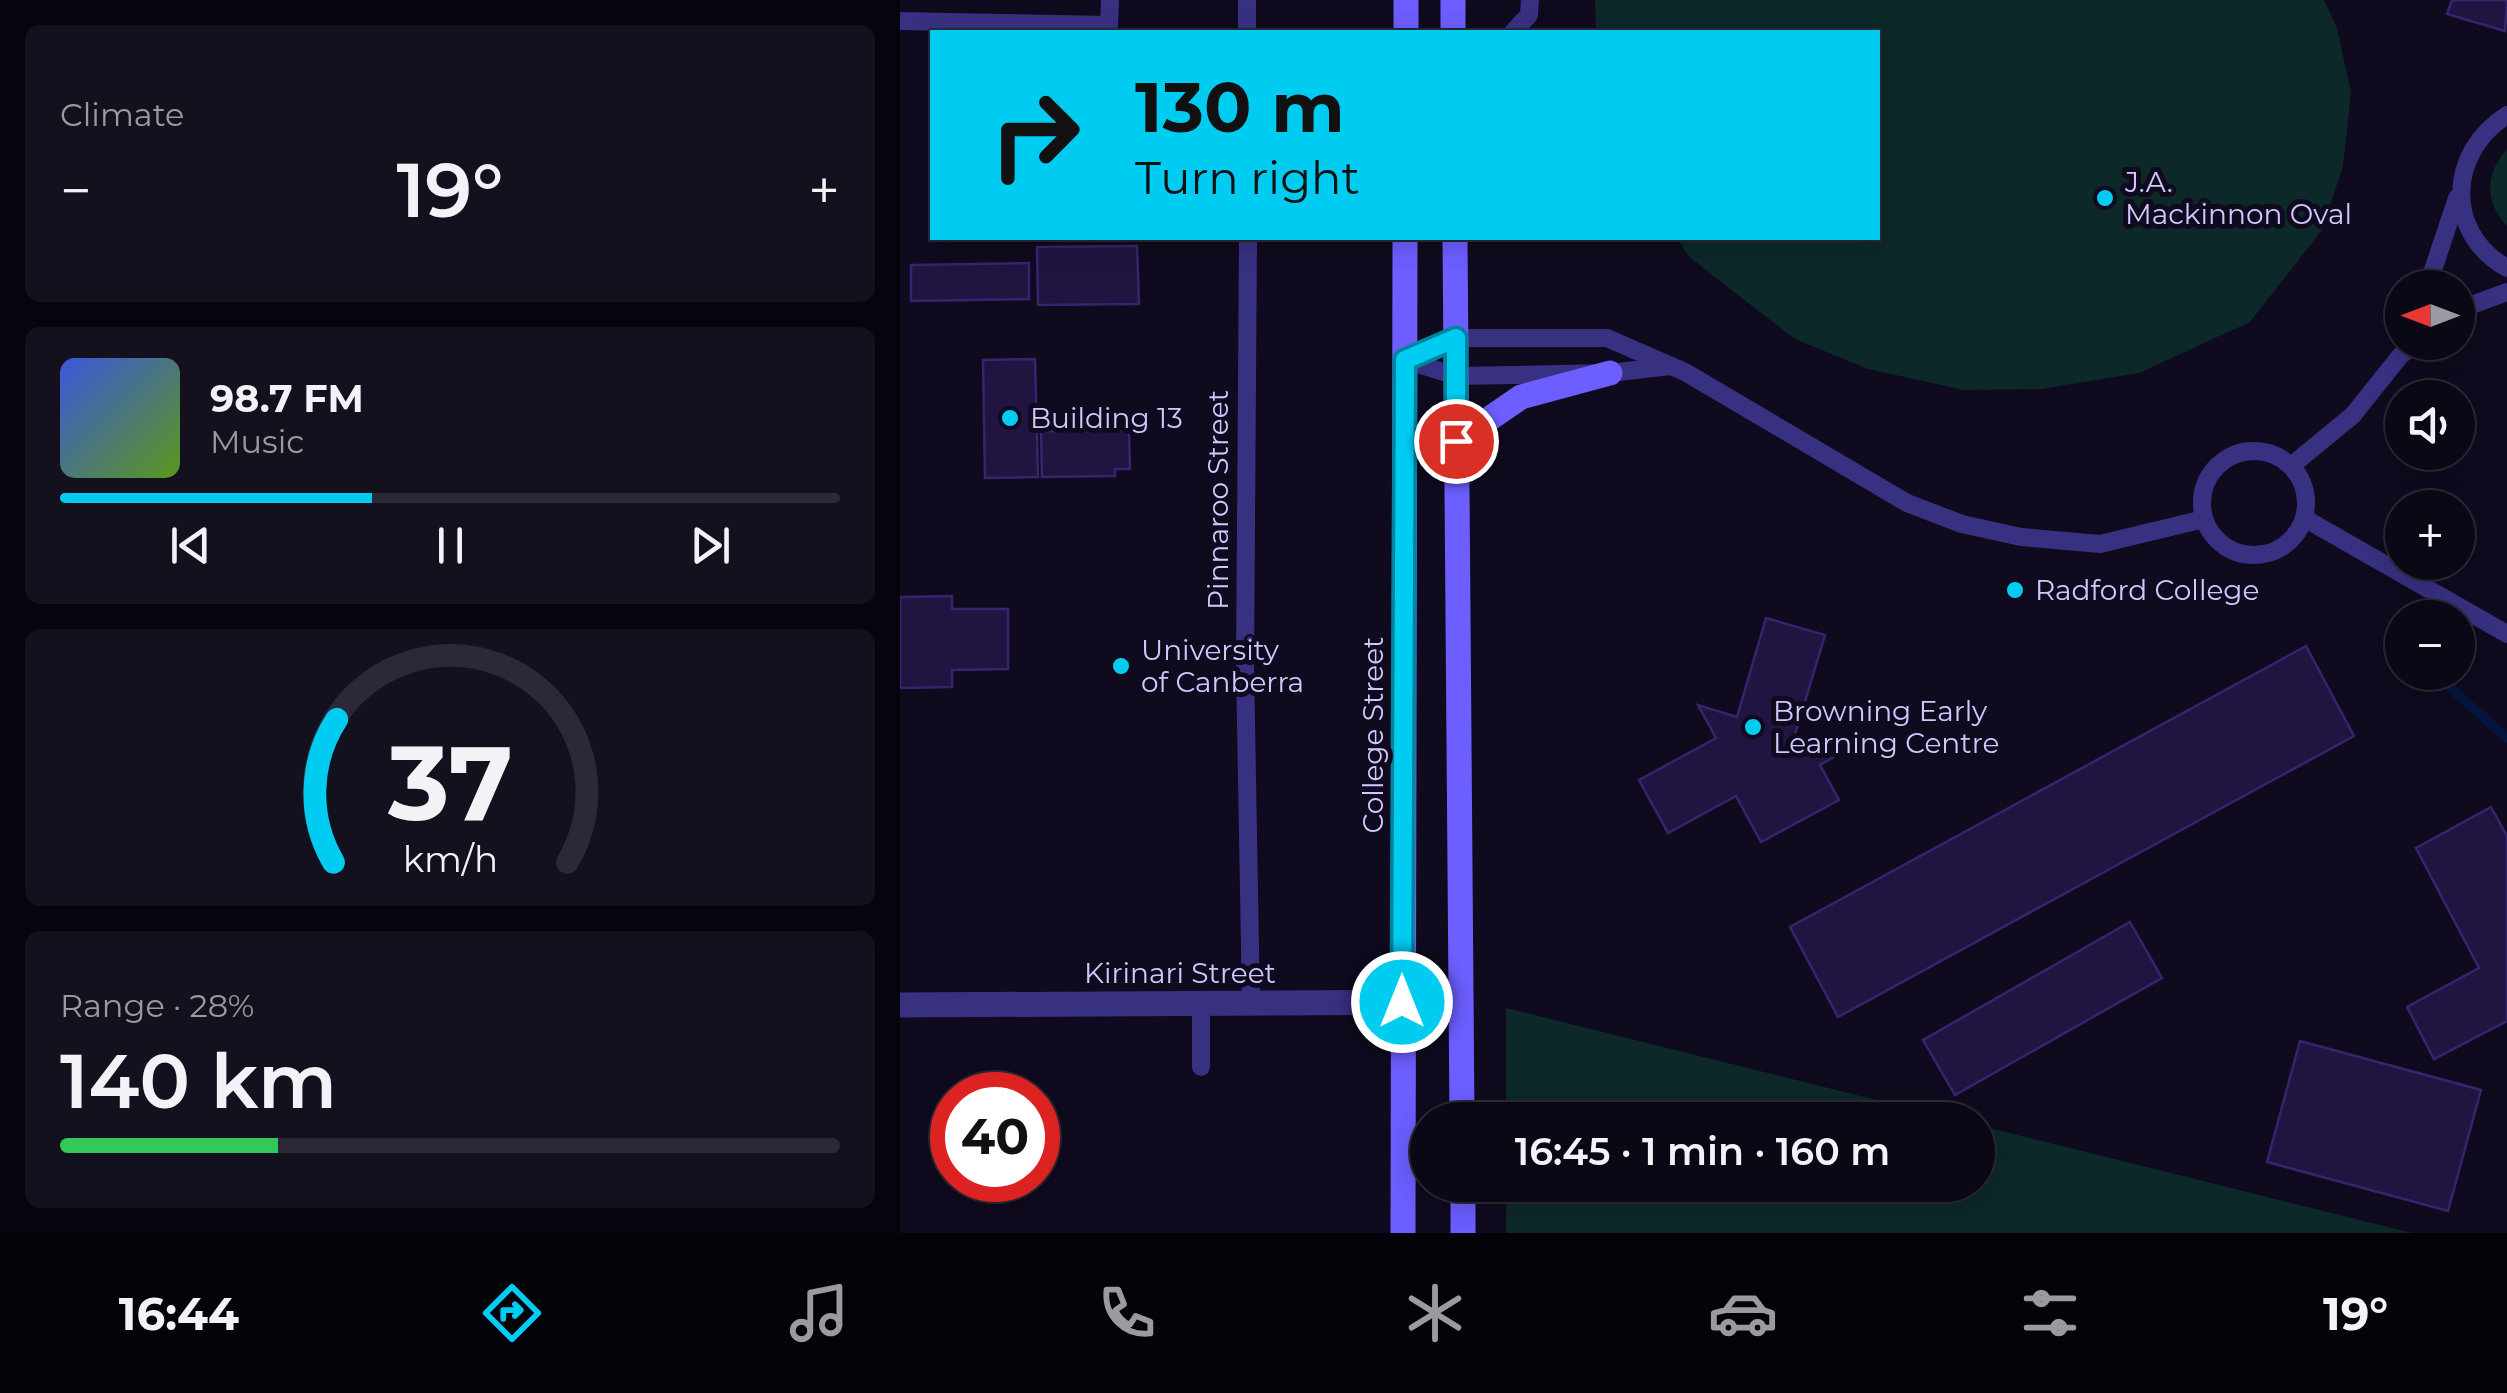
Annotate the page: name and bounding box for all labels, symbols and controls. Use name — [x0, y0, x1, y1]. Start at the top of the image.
text: 130 m — [1135, 64, 1345, 150]
icon: right — [970, 70, 1100, 200]
text: Climate — [60, 95, 184, 134]
text: 19° — [396, 144, 504, 236]
text: Turn right — [1135, 150, 1360, 205]
text: − — [60, 157, 92, 224]
text: + — [808, 157, 840, 224]
place label: J.A. Mackinnon Oval — [2124, 165, 2352, 231]
marker: J.A. Mackinnon Oval — [2094, 187, 2116, 209]
north arrow — [2385, 270, 2475, 360]
map controls — [2385, 270, 2475, 690]
text: 98.7 FM — [210, 375, 364, 422]
button: sound — [2385, 380, 2475, 470]
street label: Pinnaroo Street — [1201, 390, 1235, 610]
pin — [1414, 399, 1499, 484]
place label: Building 13 — [1030, 401, 1183, 435]
marker: Building 13 — [999, 407, 1021, 429]
icon: arrive — [1429, 414, 1484, 469]
text: Music — [210, 422, 304, 461]
button: + — [2385, 490, 2475, 580]
icon: previous — [163, 518, 218, 573]
icon: pause — [423, 518, 478, 573]
icon: next — [683, 518, 738, 573]
place label: Radford College — [2035, 573, 2259, 607]
marker: Radford College — [2004, 579, 2026, 601]
button: − — [2385, 600, 2475, 690]
place label: University of Canberra — [1141, 633, 1304, 699]
street label: College Street — [1356, 637, 1390, 833]
marker: University of Canberra — [1110, 655, 1132, 677]
place label: Browning Early Learning Centre — [1773, 694, 1999, 760]
marker: Browning Early Learning Centre — [1742, 716, 1764, 738]
text: 37 — [386, 719, 513, 846]
text: km/h — [402, 837, 498, 881]
position arrow — [1350, 950, 1454, 1054]
street label: Kirinari Street — [1084, 956, 1276, 990]
text: Range · 28% — [60, 986, 254, 1025]
text: 140 km — [60, 1035, 337, 1127]
speed limit sign: 40 — [930, 1072, 1060, 1202]
text: 16:45 · 1 min · 160 m — [1515, 1128, 1890, 1175]
icon: directions — [477, 1278, 547, 1348]
icon: music — [784, 1278, 854, 1348]
icon: phone — [1092, 1278, 1162, 1348]
icon: climate — [1400, 1278, 1470, 1348]
icon: car — [1708, 1278, 1778, 1348]
icon: filters — [2015, 1278, 2085, 1348]
text: 16:44 — [119, 1286, 239, 1341]
text: 19° — [2323, 1286, 2388, 1341]

